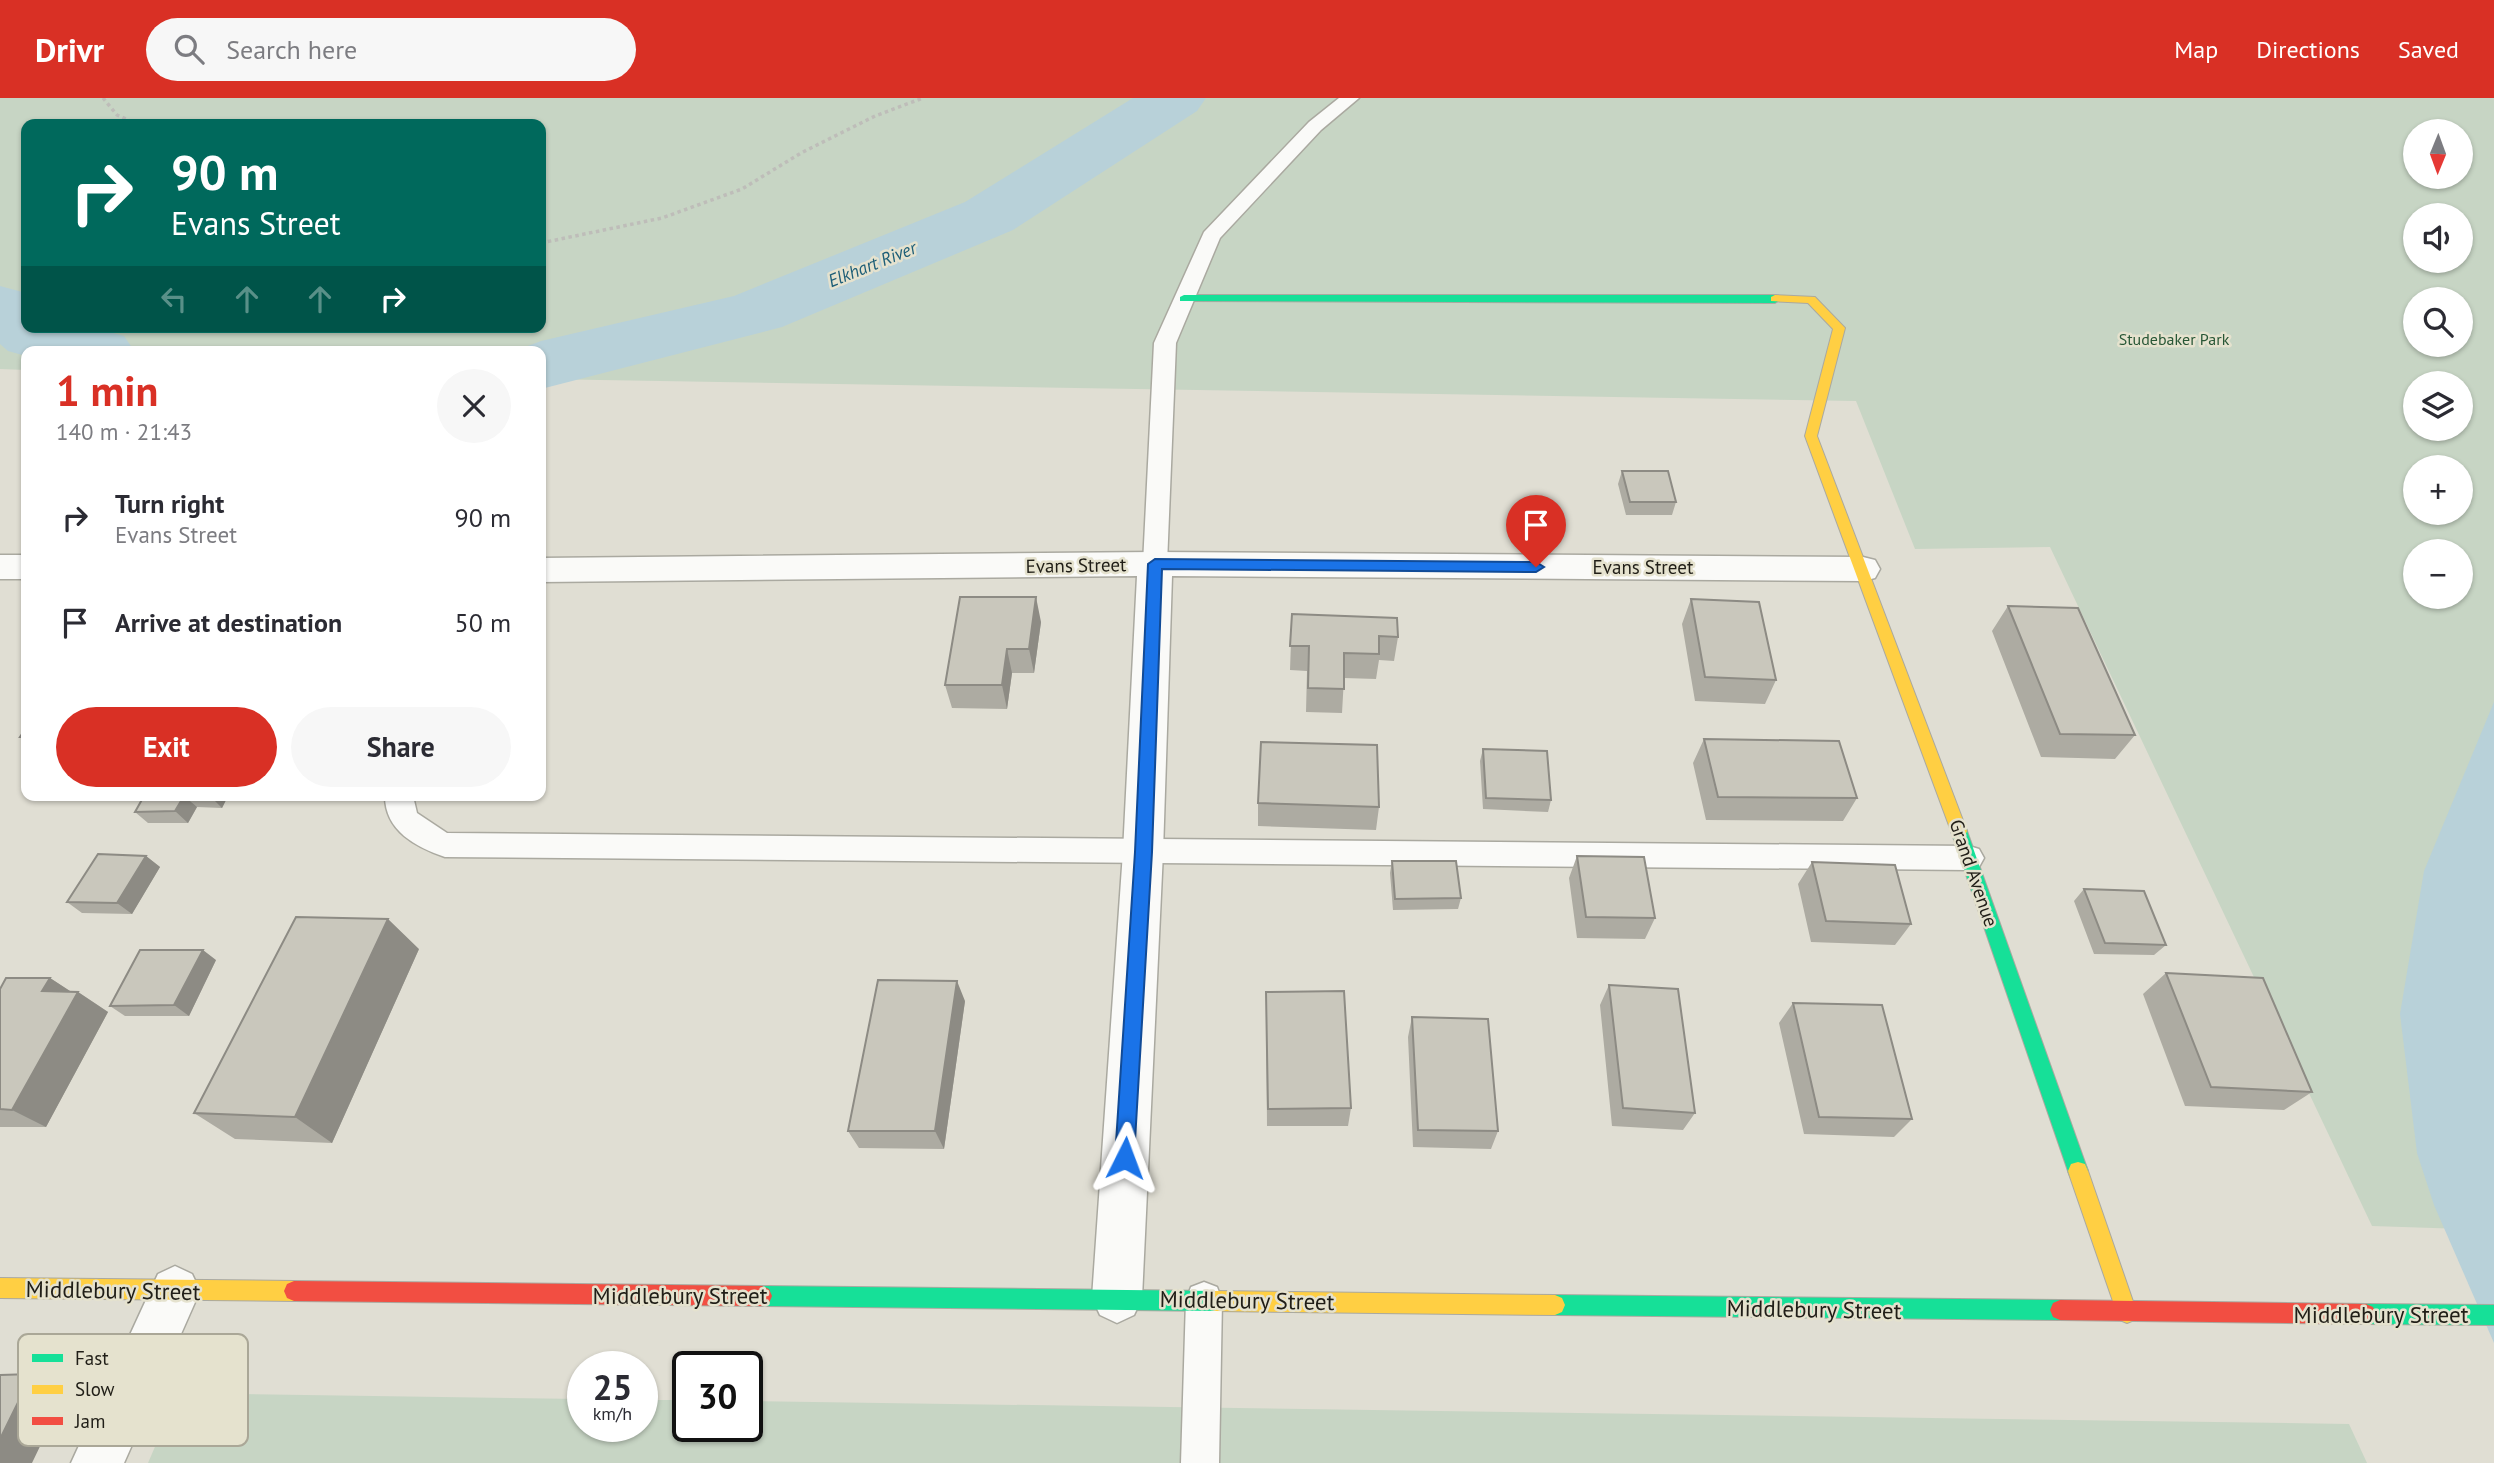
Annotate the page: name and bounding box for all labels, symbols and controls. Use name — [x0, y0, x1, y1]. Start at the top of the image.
search box — [146, 18, 636, 81]
text: Drivr — [35, 28, 104, 71]
icon: search — [170, 30, 208, 68]
text: Search here — [226, 33, 357, 66]
text: Map — [2174, 34, 2218, 65]
text: Directions — [2256, 34, 2360, 65]
text: Saved — [2398, 34, 2459, 65]
north arrow — [2403, 119, 2473, 189]
map controls — [2403, 119, 2473, 609]
text: 90 m — [171, 140, 278, 204]
icon: right — [56, 147, 147, 238]
text: Evans Street — [171, 202, 341, 244]
button: sound — [2403, 203, 2473, 273]
water label: Elkhart River — [824, 235, 921, 292]
icon: left — [155, 280, 193, 318]
icon: ahead — [228, 280, 266, 318]
icon: ahead — [301, 280, 339, 318]
icon: right — [374, 280, 412, 318]
button: search — [2403, 287, 2473, 357]
park label: Studebaker Park — [2119, 329, 2230, 349]
text: 1 min — [56, 363, 158, 418]
button: close — [437, 369, 511, 443]
button: layers — [2403, 371, 2473, 441]
text: 140 m · 21:43 — [56, 417, 192, 446]
button: + — [2403, 455, 2473, 525]
text: Turn right — [115, 487, 224, 520]
pin — [1506, 495, 1566, 567]
icon: right — [56, 499, 94, 537]
text: 90 m — [455, 501, 511, 534]
icon: arrive — [1517, 506, 1555, 544]
text: Evans Street — [115, 520, 237, 549]
button: − — [2403, 539, 2473, 609]
street label: Evans Street — [1025, 552, 1127, 578]
street label: Evans Street — [1593, 555, 1694, 579]
icon: arrive — [56, 604, 94, 642]
text: Arrive at destination — [115, 606, 342, 639]
text: 50 m — [455, 606, 511, 639]
button: Exit — [56, 707, 277, 787]
button: Share — [291, 707, 511, 787]
street label: Grand Avenue — [1944, 816, 2004, 930]
position arrow — [1088, 1121, 1162, 1195]
street label: Middlebury Street — [25, 1274, 201, 1306]
street label: Middlebury Street — [593, 1281, 768, 1310]
street label: Middlebury Street — [1159, 1284, 1335, 1316]
street label: Middlebury Street — [1726, 1293, 1902, 1325]
street label: Middlebury Street — [2294, 1300, 2469, 1329]
legend — [18, 1334, 248, 1446]
text: Fast — [75, 1346, 109, 1370]
speed limit sign: 30 — [672, 1351, 763, 1442]
text: 25 — [593, 1364, 632, 1410]
text: Slow — [75, 1377, 115, 1401]
text: km/h — [593, 1402, 632, 1425]
text: Jam — [74, 1409, 105, 1433]

